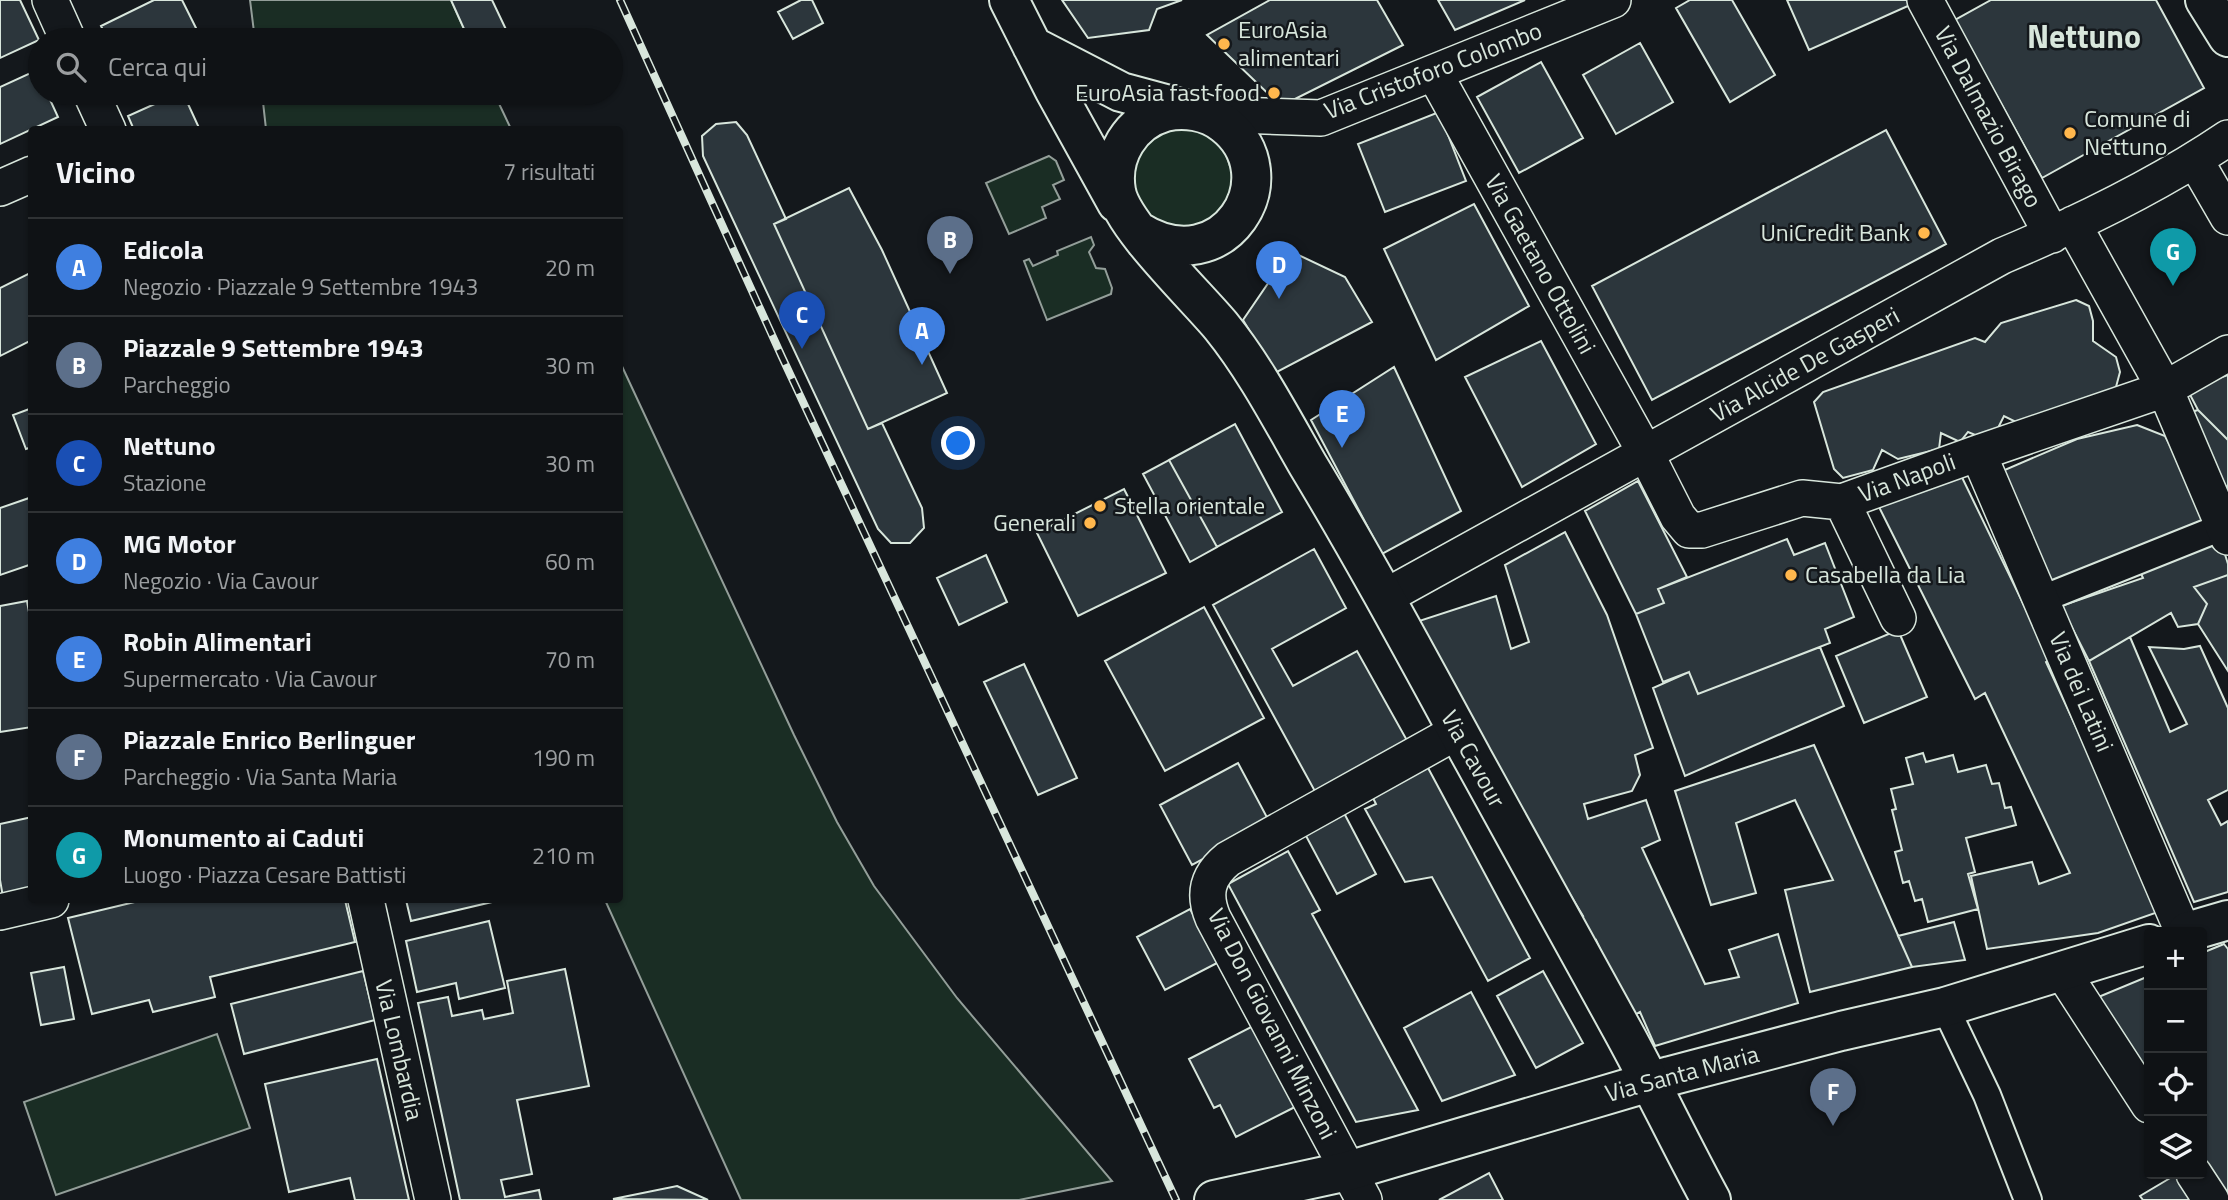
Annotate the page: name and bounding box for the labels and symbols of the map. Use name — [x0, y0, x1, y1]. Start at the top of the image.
place label: EuroAsia alimentari — [1238, 11, 1340, 75]
street label: Via Cristoforo Colombo — [1318, 12, 1547, 128]
district label: Nettuno — [2027, 12, 2141, 60]
street label: Via Dalmazio Birago — [1926, 19, 2052, 214]
marker: EuroAsia alimentari — [1216, 36, 1232, 52]
place label: EuroAsia fast food — [1075, 74, 1260, 110]
marker: EuroAsia fast food — [1266, 85, 1282, 101]
place label: Comune di Nettuno — [2084, 100, 2191, 164]
marker: Comune di Nettuno — [2062, 125, 2078, 141]
street label: Via Gaetano Ottolini — [1476, 167, 1605, 360]
place label: UniCredit Bank — [1760, 214, 1911, 250]
pin: B — [927, 216, 973, 274]
marker: UniCredit Bank — [1916, 225, 1932, 241]
pin: G — [2150, 228, 2196, 286]
pin: D — [1256, 241, 1302, 299]
pin: C — [779, 291, 825, 349]
street label: Via Alcide De Gasperi — [1703, 297, 1906, 431]
pin: A — [899, 307, 945, 365]
pin: E — [1319, 390, 1365, 448]
your location — [941, 426, 975, 460]
street label: Via Napoli — [1853, 443, 1960, 511]
place label: Stella orientale — [1114, 487, 1265, 523]
marker: Stella orientale — [1092, 498, 1108, 514]
place label: Generali — [993, 504, 1076, 540]
marker: Generali — [1082, 515, 1098, 531]
place label: Casabella da Lia — [1805, 556, 1965, 592]
marker: Casabella da Lia — [1783, 567, 1799, 583]
street label: Via dei Latini — [2040, 626, 2123, 757]
street label: Via Cavour — [1432, 703, 1515, 814]
street label: Via Don Giovanni Minzoni — [1199, 902, 1347, 1145]
street label: Via Lombardia — [366, 976, 434, 1124]
street label: Via Santa Maria — [1601, 1035, 1763, 1111]
pin: F — [1810, 1068, 1856, 1126]

